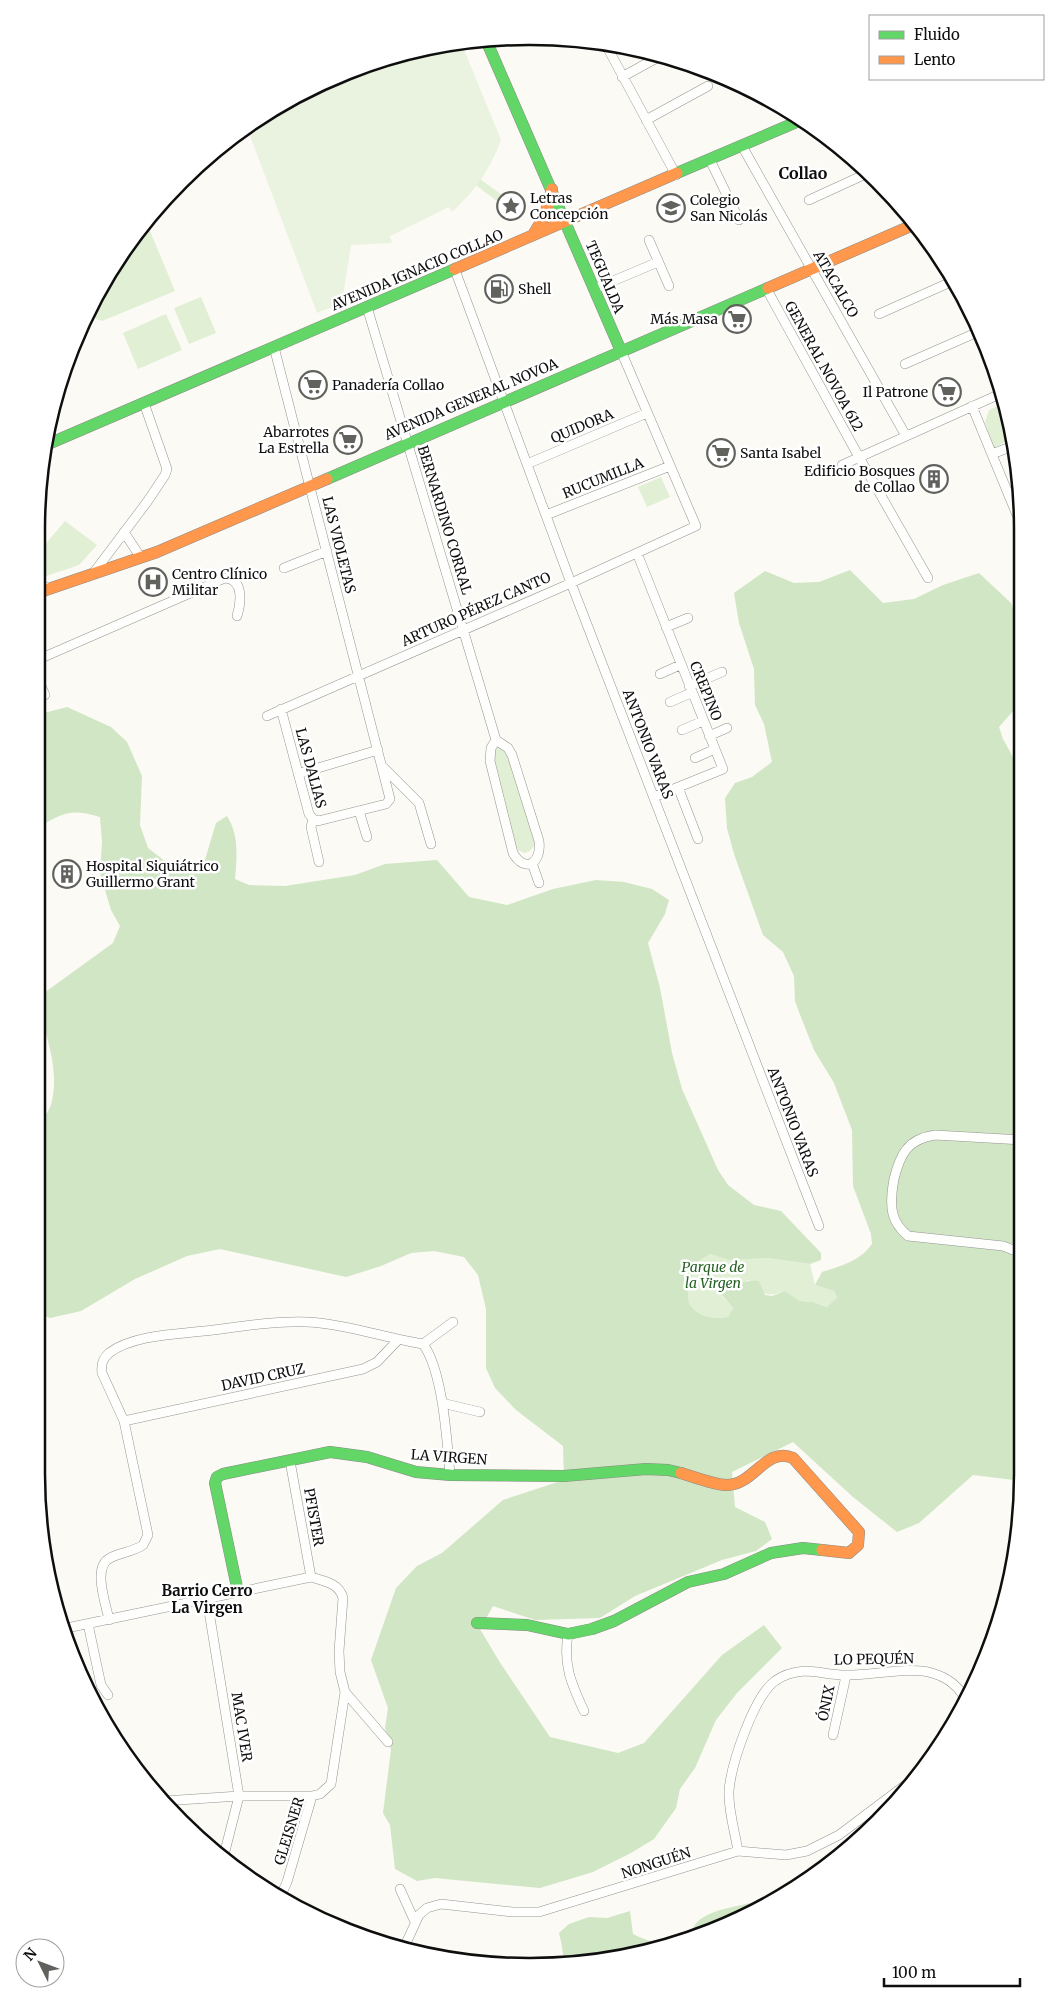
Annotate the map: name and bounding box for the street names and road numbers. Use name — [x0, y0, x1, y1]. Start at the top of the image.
street label: AVENIDA IGNACIO COLLAO — [327, 226, 506, 315]
street label: TEGUALDA — [582, 238, 628, 316]
street label: ATACALCO — [809, 246, 862, 321]
street label: GENERAL NOVOA 612 — [781, 298, 867, 434]
street label: AVENIDA GENERAL NOVOA — [381, 354, 561, 444]
street label: QUIDORA — [548, 405, 616, 447]
street label: BERNARDINO CORRAL — [414, 443, 476, 597]
street label: RUCUMILLA — [560, 454, 646, 502]
street label: LAS VIOLETAS — [318, 495, 360, 595]
street label: ARTURO PÉREZ CANTO — [398, 568, 554, 651]
street label: CREPINO — [686, 659, 726, 723]
street label: ANTONIO VARAS — [618, 686, 677, 801]
street label: LAS DALIAS — [292, 726, 330, 810]
street label: ANTONIO VARAS — [763, 1064, 822, 1179]
street label: DAVID CRUZ — [220, 1359, 306, 1395]
street label: LA VIRGEN — [410, 1445, 488, 1469]
street label: PFISTER — [300, 1487, 328, 1548]
street label: LO PEQUÉN — [834, 1649, 914, 1669]
street label: ÓNIX — [813, 1683, 839, 1723]
street label: MAC IVER — [228, 1691, 256, 1763]
street label: GLEISNER — [270, 1795, 308, 1867]
street label: NONGUÉN — [619, 1843, 693, 1883]

